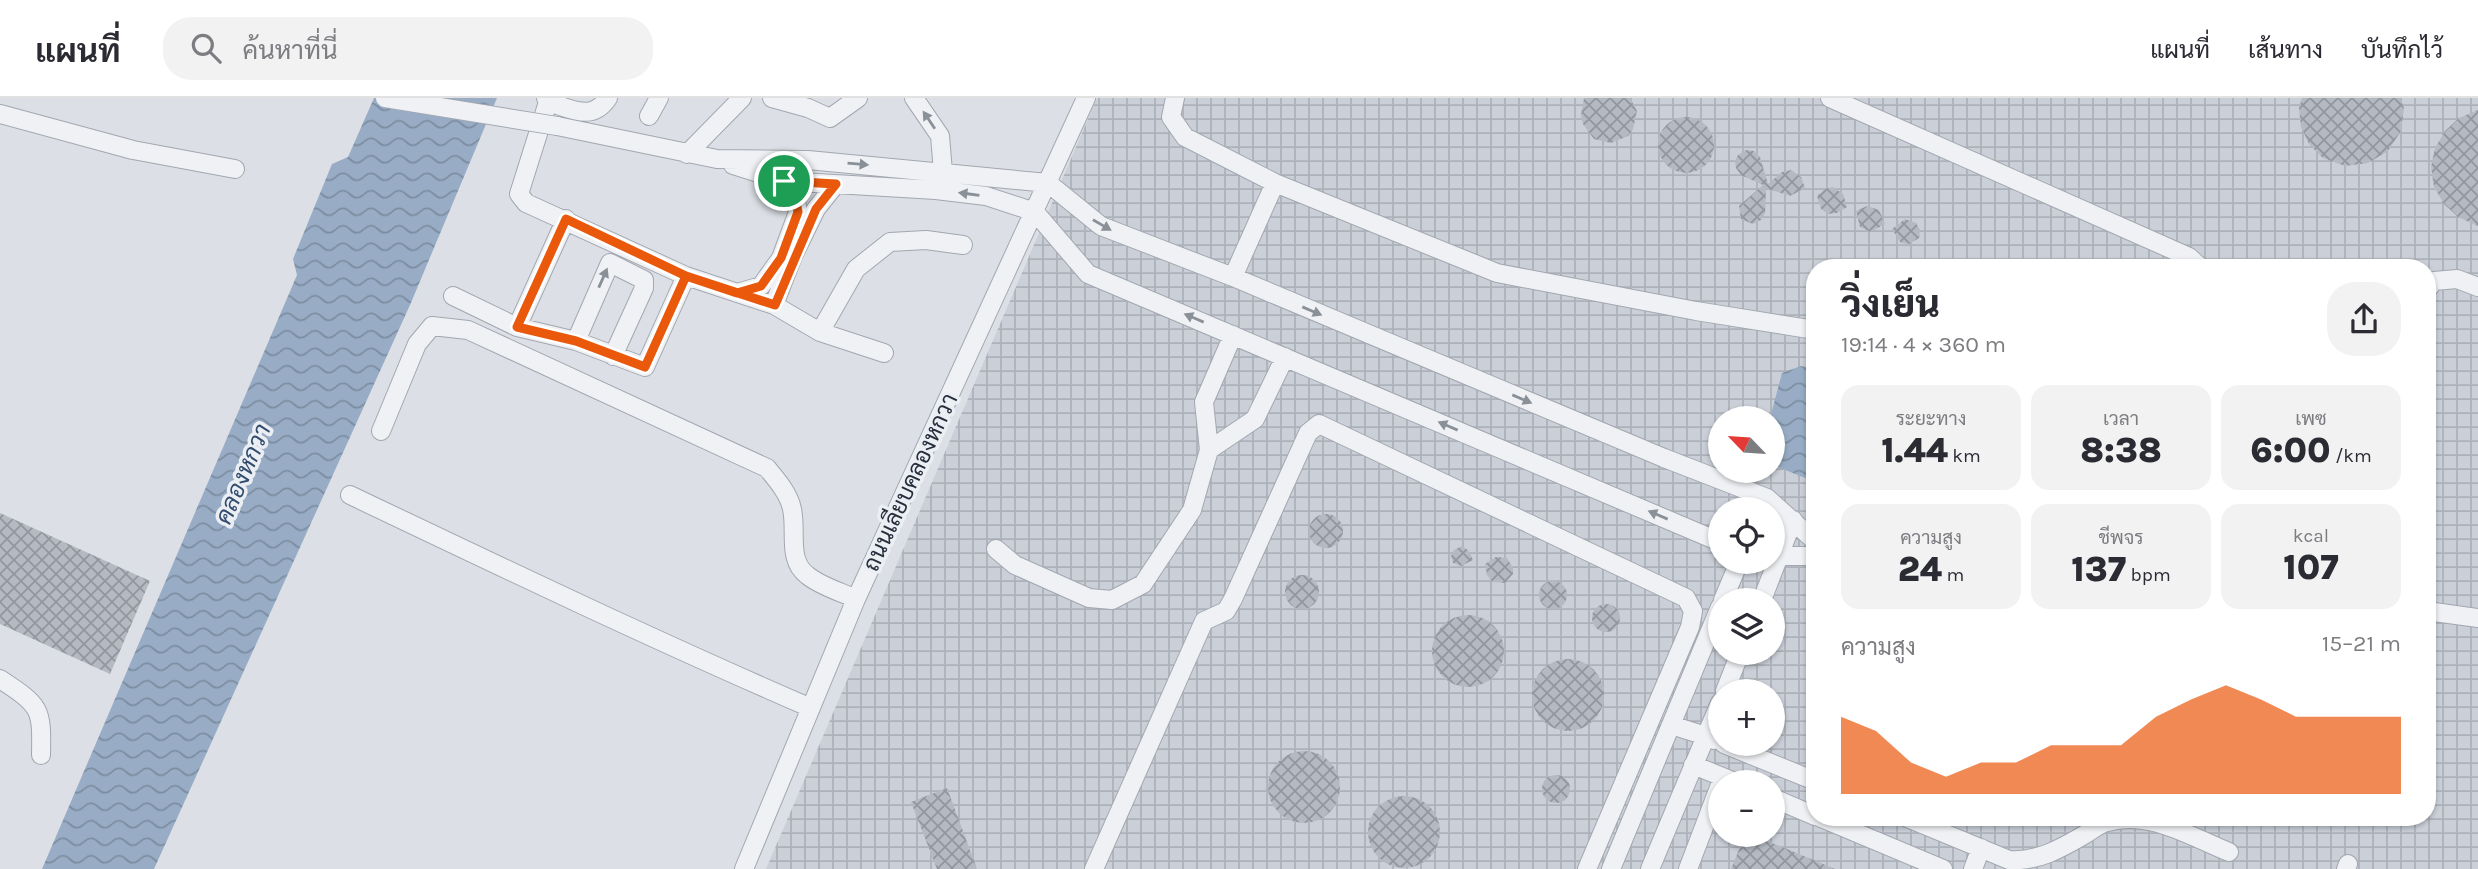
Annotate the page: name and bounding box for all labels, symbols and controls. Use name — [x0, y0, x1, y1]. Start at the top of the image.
search box — [163, 17, 653, 80]
icon: search — [187, 29, 225, 67]
text: แผนที่ — [35, 32, 121, 70]
text: ค้นหาที่นี่ — [243, 35, 338, 66]
text: แผนที่ — [2150, 36, 2210, 64]
text: เส้นทาง — [2248, 36, 2323, 64]
text: บันทึกไว้ — [2361, 36, 2443, 64]
one-way arrow — [922, 111, 936, 129]
pin — [754, 151, 814, 211]
one-way arrow — [847, 159, 869, 170]
icon: arrive — [765, 162, 803, 200]
one-way arrow — [958, 189, 980, 200]
one-way arrow — [1092, 218, 1111, 231]
one-way arrow — [597, 268, 609, 288]
text: วิ่งเย็น — [1841, 282, 1940, 327]
button: share — [2327, 282, 2401, 356]
one-way arrow — [1302, 305, 1323, 316]
one-way arrow — [1183, 312, 1204, 323]
text: 19:14 · 4 × 360 m — [1841, 331, 2006, 358]
street label: ถนนเลียบคลองหกวา — [856, 388, 963, 575]
one-way arrow — [1512, 393, 1533, 404]
north arrow — [1708, 406, 1785, 483]
map controls — [1708, 406, 1785, 847]
text: ระยะทาง — [1896, 408, 1966, 430]
text: เวลา — [2103, 408, 2139, 430]
text: เพซ — [2295, 408, 2327, 430]
water label: คลองหกวา — [209, 420, 277, 528]
one-way arrow — [1437, 421, 1458, 432]
text: 1.44 — [1881, 430, 1948, 471]
text: 8:38 — [2080, 430, 2162, 471]
text: 6:00 — [2250, 430, 2331, 471]
text: km — [1948, 445, 1981, 467]
text: /km — [2331, 445, 2372, 467]
button: locate — [1708, 497, 1785, 574]
one-way arrow — [1647, 509, 1668, 520]
text: kcal — [2293, 525, 2329, 547]
text: ความสูง — [1900, 527, 1962, 549]
text: ชีพจร — [2099, 527, 2143, 549]
text: 107 — [2283, 547, 2339, 588]
text: 24 — [1898, 549, 1942, 590]
text: 137 — [2071, 549, 2126, 590]
text: m — [1942, 564, 1964, 586]
text: bpm — [2126, 564, 2171, 586]
button: layers — [1708, 588, 1785, 665]
text: 15–21 m — [2322, 630, 2401, 657]
text: ความสูง — [1841, 634, 1916, 661]
button: + — [1708, 679, 1785, 756]
button: − — [1708, 770, 1785, 847]

